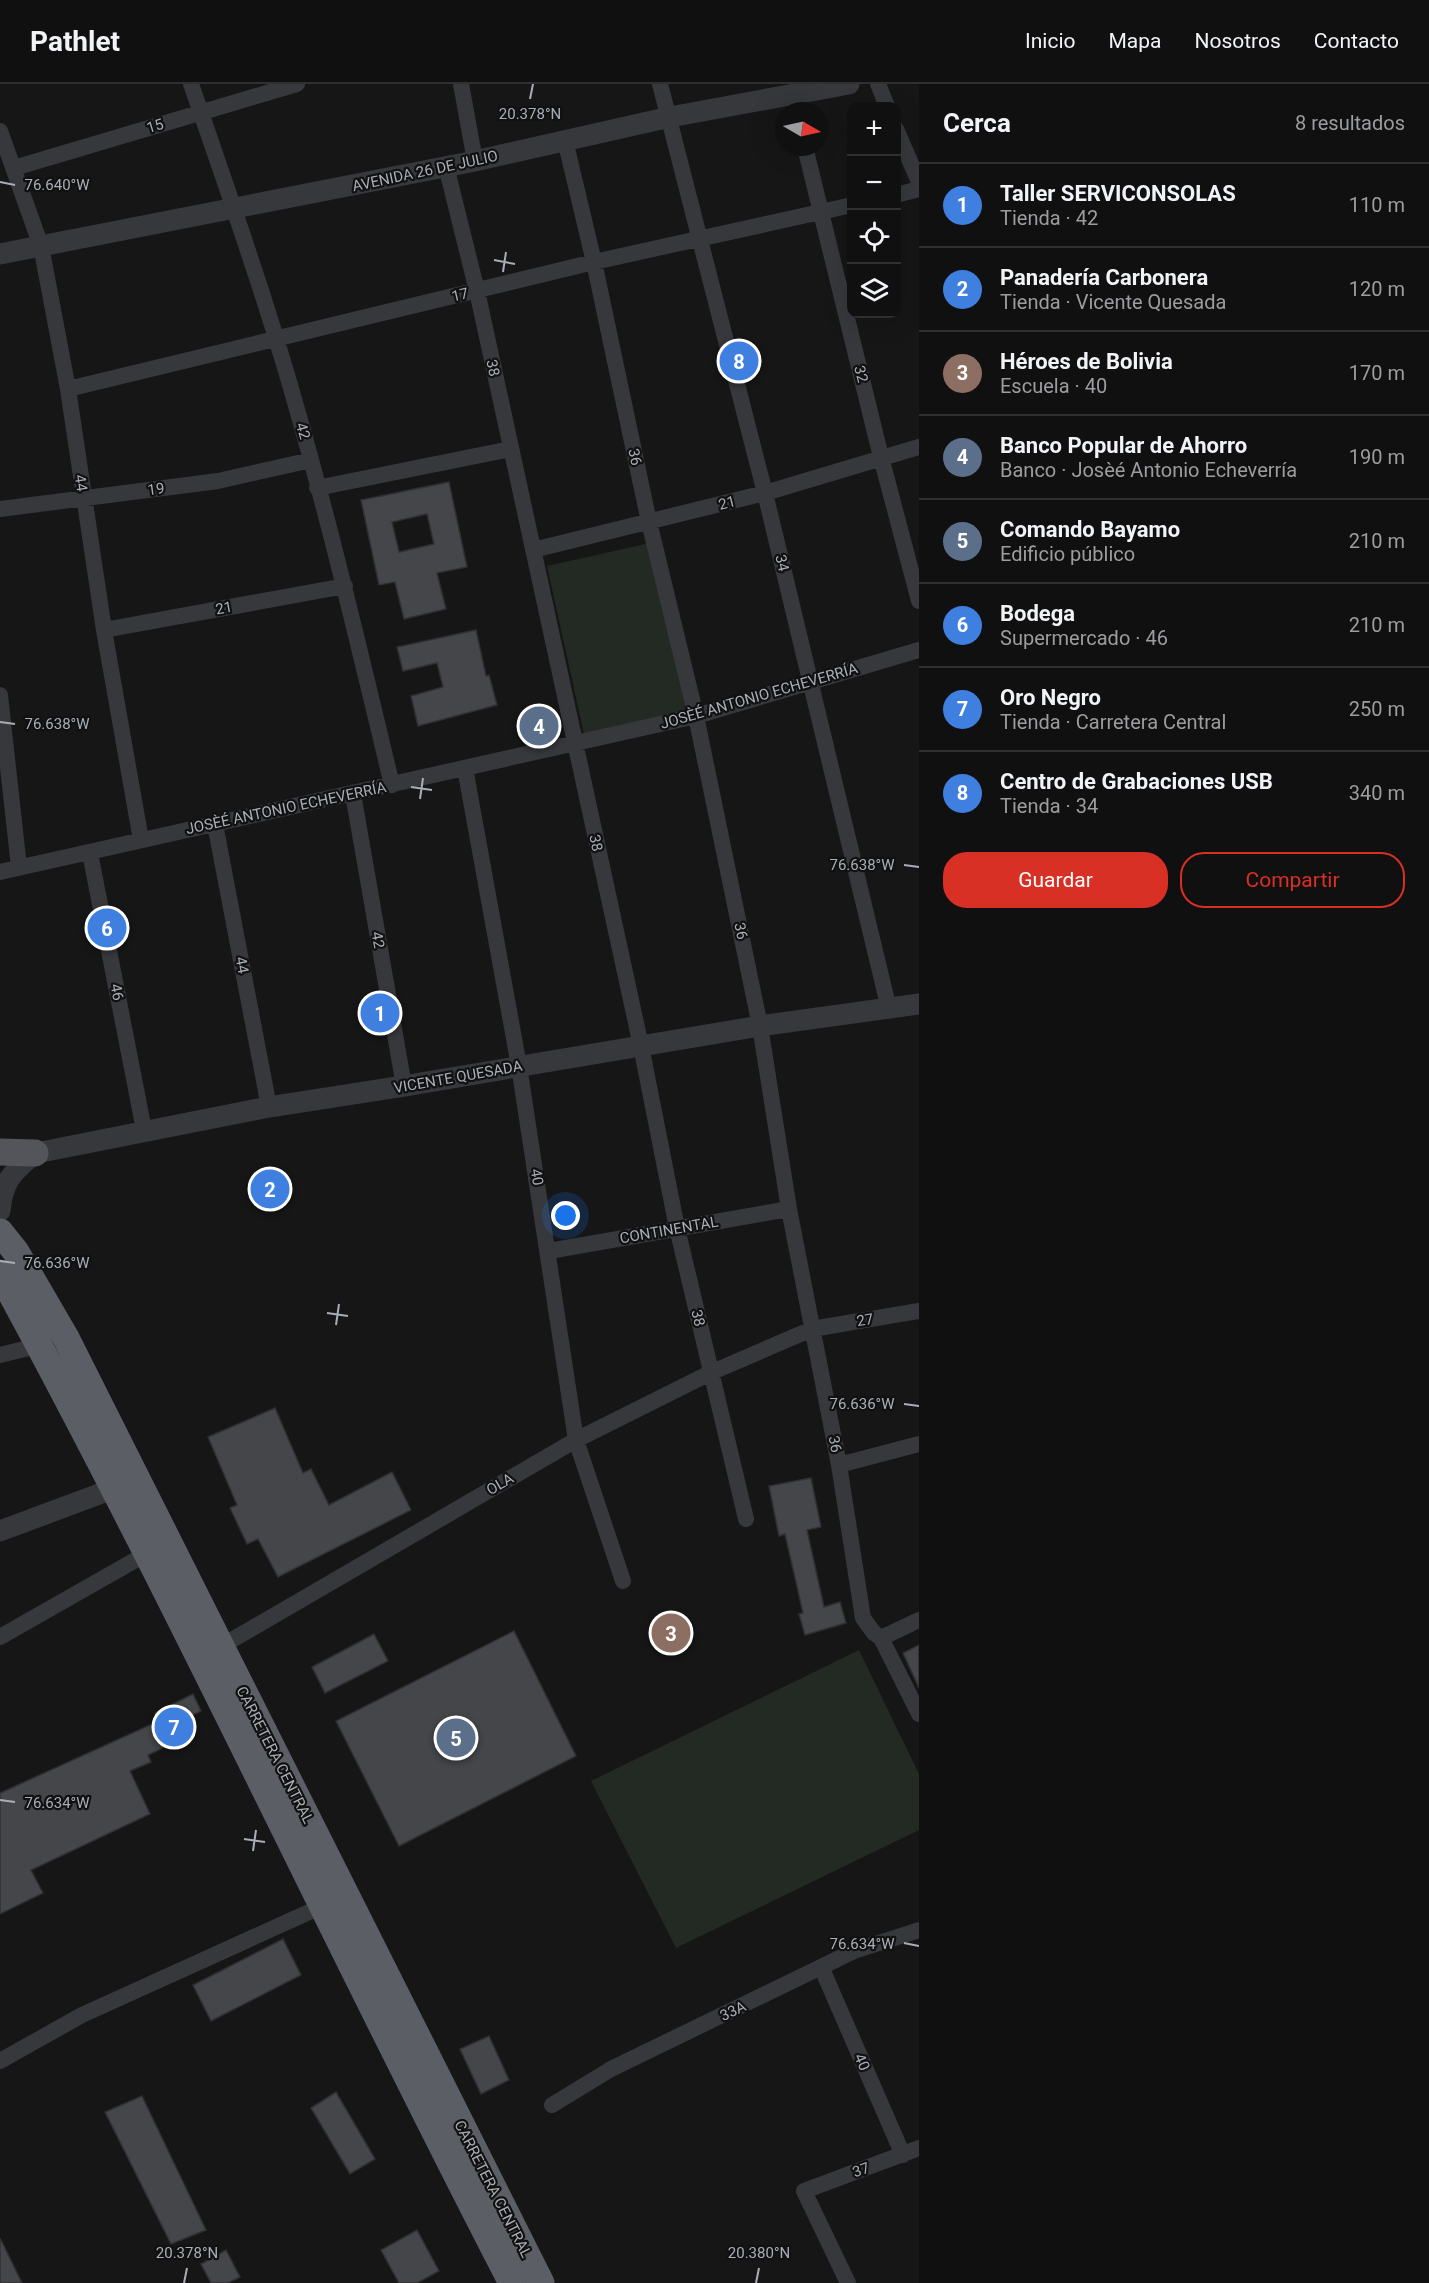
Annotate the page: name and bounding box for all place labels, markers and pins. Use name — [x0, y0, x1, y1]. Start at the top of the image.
pin: 8 — [720, 338, 758, 384]
pin: 4 — [520, 704, 558, 748]
pin: 6 — [88, 906, 126, 950]
pin: 1 — [360, 990, 400, 1036]
pin: 2 — [250, 1166, 290, 1212]
pin: 3 — [652, 1610, 690, 1656]
pin: 7 — [154, 1704, 194, 1750]
pin: 5 — [436, 1716, 476, 1760]

